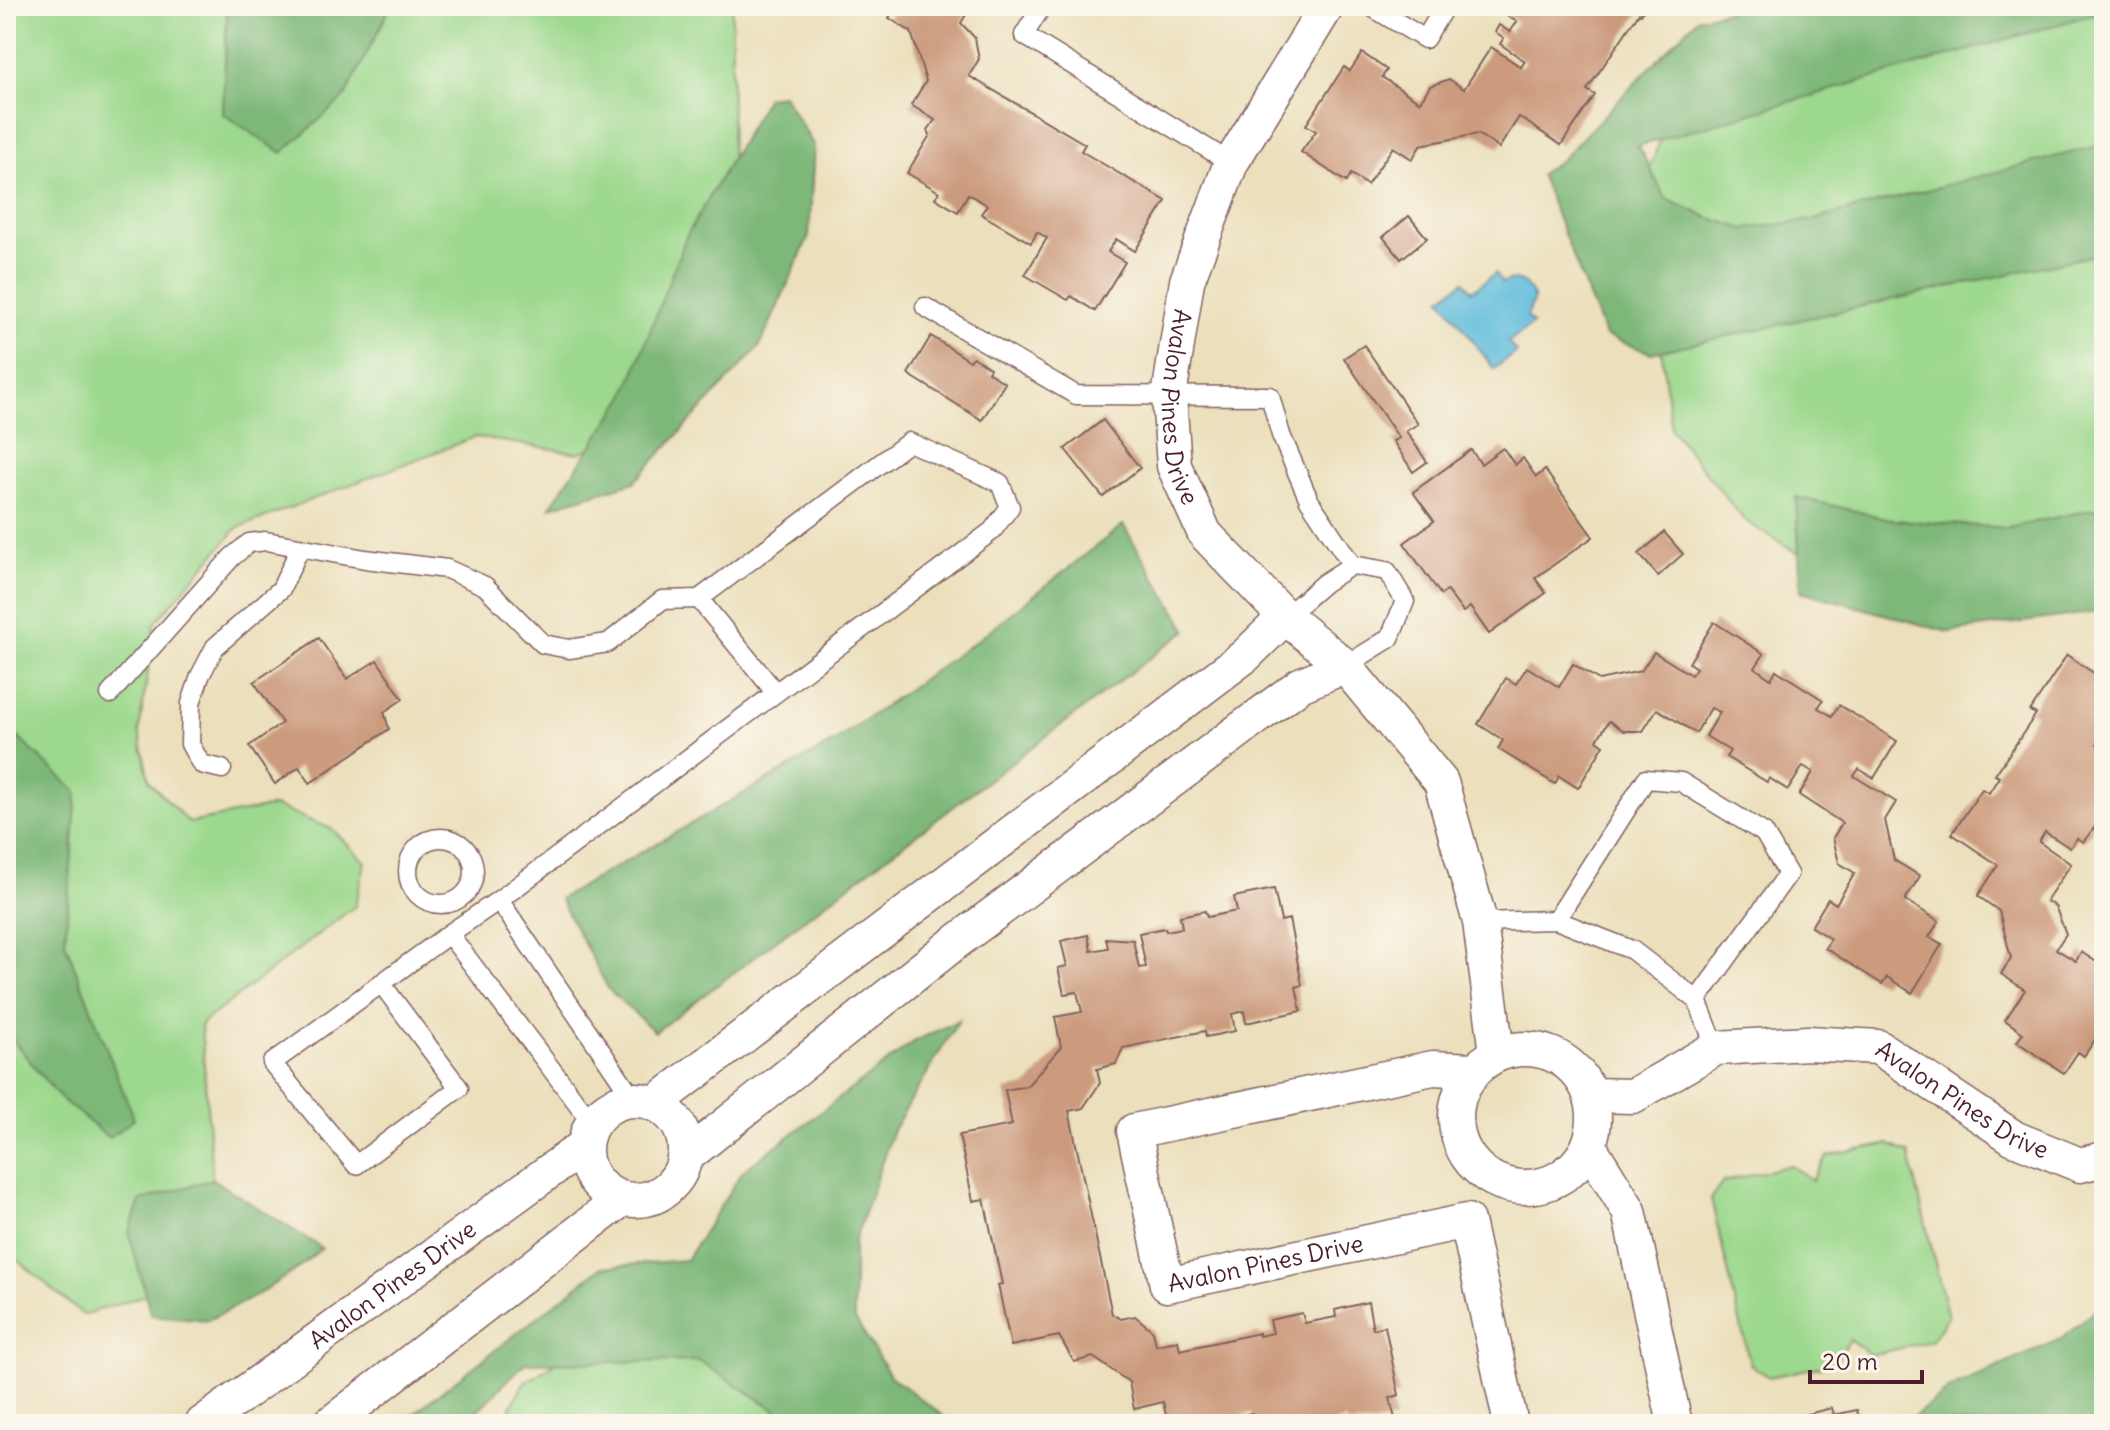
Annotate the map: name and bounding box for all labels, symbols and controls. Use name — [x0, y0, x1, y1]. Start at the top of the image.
street label: Avalon Pines Drive — [1154, 307, 1206, 509]
street label: Avalon Pines Drive — [1870, 1034, 2053, 1165]
street label: Avalon Pines Drive — [303, 1214, 482, 1355]
street label: Avalon Pines Drive — [1165, 1228, 1366, 1298]
scale bar — [1810, 1334, 1922, 1384]
text: 20 m — [1822, 1346, 1878, 1376]

